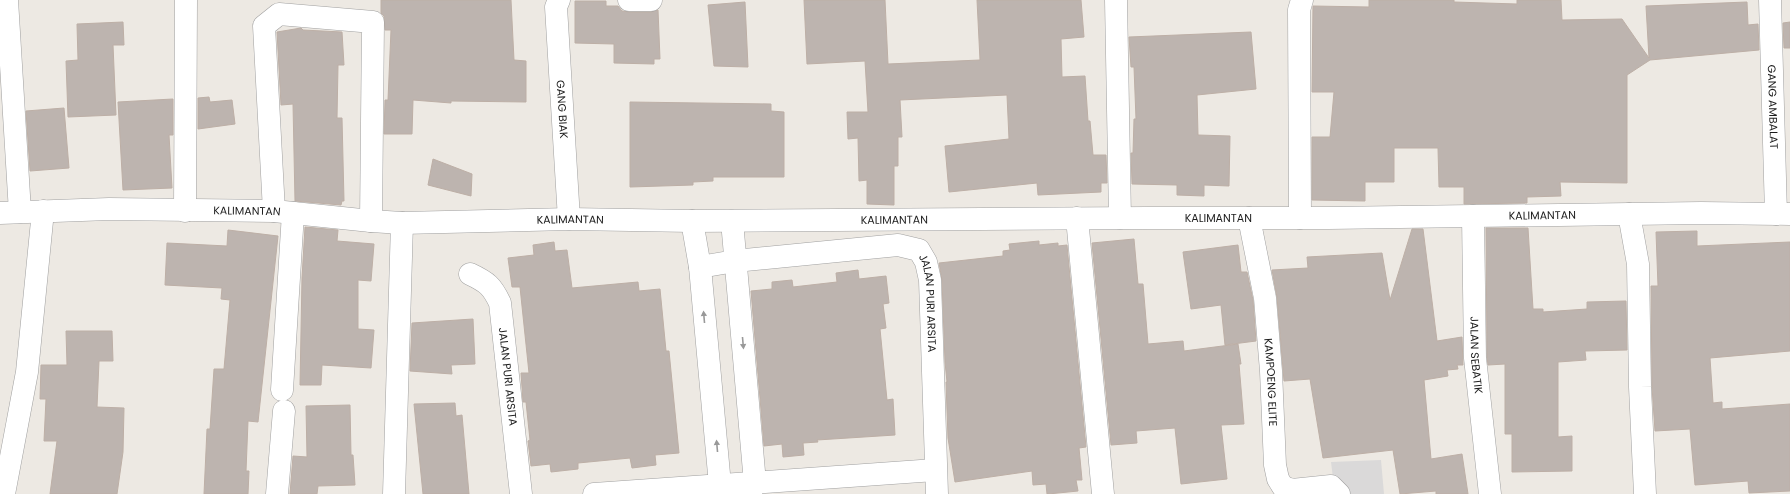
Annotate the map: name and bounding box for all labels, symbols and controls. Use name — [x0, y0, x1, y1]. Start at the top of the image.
street label: GANG AMBALAT — [1764, 65, 1782, 149]
street label: GANG BIAK — [552, 79, 572, 139]
street label: KALIMANTAN — [213, 202, 281, 220]
street label: KALIMANTAN — [1509, 207, 1576, 224]
street label: KALIMANTAN — [1185, 210, 1252, 226]
street label: KALIMANTAN — [536, 211, 604, 228]
street label: KALIMANTAN — [861, 211, 928, 228]
street label: JALAN PURI ARSITA — [915, 251, 940, 353]
one-way arrow — [701, 311, 708, 323]
street label: JALAN SEBATIK — [1466, 316, 1487, 395]
street label: JALAN PURI ARSITA — [495, 327, 522, 427]
one-way arrow — [739, 337, 746, 349]
street label: KAMPOENG ELITE — [1260, 338, 1281, 427]
one-way arrow — [713, 440, 720, 452]

